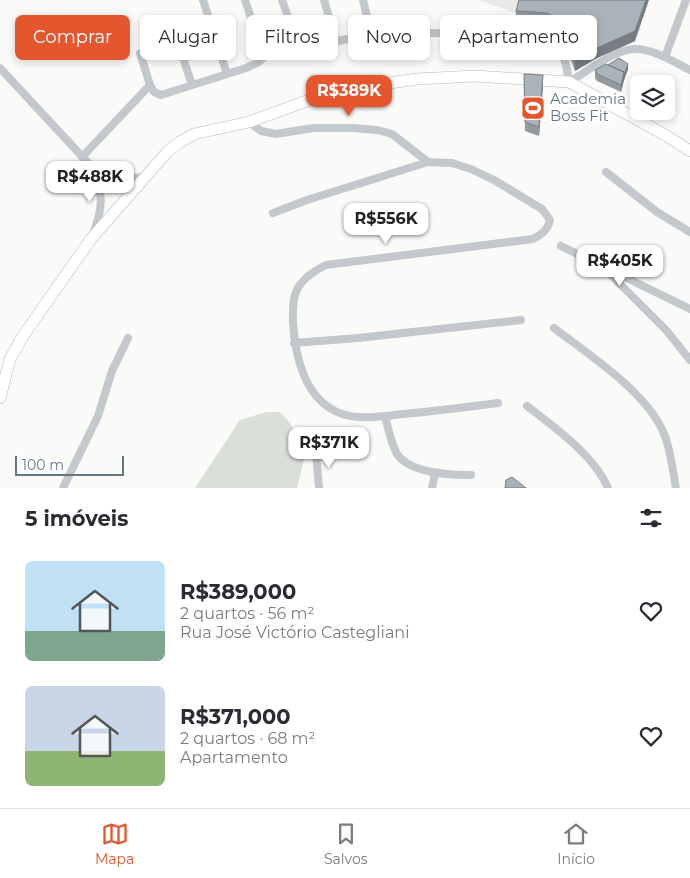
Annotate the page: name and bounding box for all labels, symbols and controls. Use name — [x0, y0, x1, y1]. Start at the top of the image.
chip: Comprar — [15, 15, 130, 60]
chip: Alugar — [140, 15, 236, 60]
chip: Filtros — [246, 15, 338, 60]
chip: Novo — [348, 15, 430, 60]
chip: Apartamento — [440, 15, 597, 60]
pin: R$389K — [308, 74, 390, 117]
map controls — [630, 75, 675, 120]
button: layers — [630, 75, 675, 120]
text: R$389K — [317, 81, 381, 100]
place label: Academia Boss Fit — [550, 89, 626, 125]
sports icon: Academia Boss Fit — [520, 95, 546, 121]
pin: R$488K — [49, 160, 131, 203]
text: R$488K — [57, 167, 123, 186]
pin: R$556K — [345, 202, 427, 245]
text: R$556K — [355, 209, 417, 228]
pin: R$405K — [579, 244, 661, 287]
text: R$405K — [587, 251, 653, 270]
pin: R$371K — [288, 426, 370, 469]
text: R$371K — [299, 433, 359, 452]
scale bar — [15, 453, 124, 476]
text: 100 m — [22, 456, 64, 474]
icon: filters — [637, 504, 665, 532]
text: 5 imóveis — [25, 506, 128, 531]
text: R$389,000 — [180, 579, 296, 604]
icon: home — [65, 581, 125, 641]
icon: heart — [637, 597, 665, 625]
text: 2 quartos · 56 m² — [180, 604, 314, 623]
text: Rua José Victório Castegliani — [180, 623, 409, 642]
text: R$371,000 — [180, 704, 290, 729]
icon: home — [65, 706, 125, 766]
icon: heart — [637, 722, 665, 750]
text: 2 quartos · 68 m² — [180, 729, 315, 748]
text: Apartamento — [180, 748, 288, 767]
tab: Mapa — [95, 820, 134, 868]
tab: Salvos — [324, 820, 368, 868]
tab: Início — [557, 820, 595, 868]

